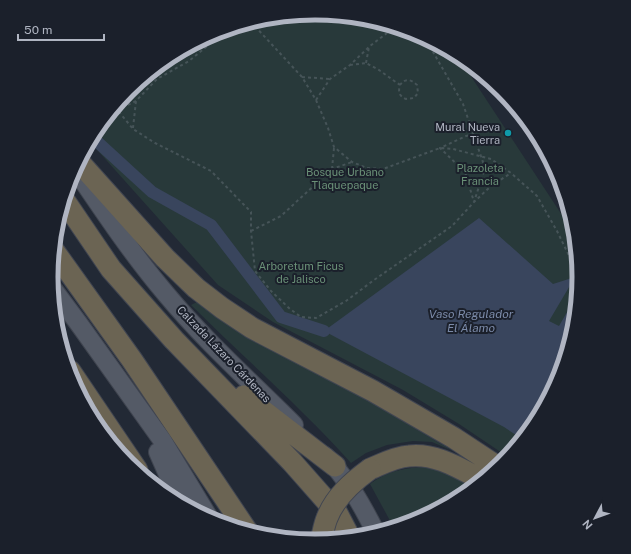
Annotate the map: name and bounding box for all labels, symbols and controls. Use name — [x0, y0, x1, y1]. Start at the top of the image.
scale bar — [18, 16, 104, 42]
text: 50 m — [24, 23, 52, 37]
place label: Mural Nueva Tierra — [435, 121, 500, 146]
marker: Mural Nueva Tierra — [503, 128, 513, 138]
park label: Plazoleta Francia — [456, 162, 504, 187]
park label: Bosque Urbano Tlaquepaque — [306, 166, 384, 191]
park label: Arboretum Ficus de Jalisco — [258, 260, 344, 285]
street label: Calzada Lázaro Cárdenas — [175, 303, 273, 405]
water label: Vaso Regulador El Álamo — [429, 307, 514, 335]
north arrow — [575, 498, 615, 538]
text: N — [580, 517, 595, 532]

